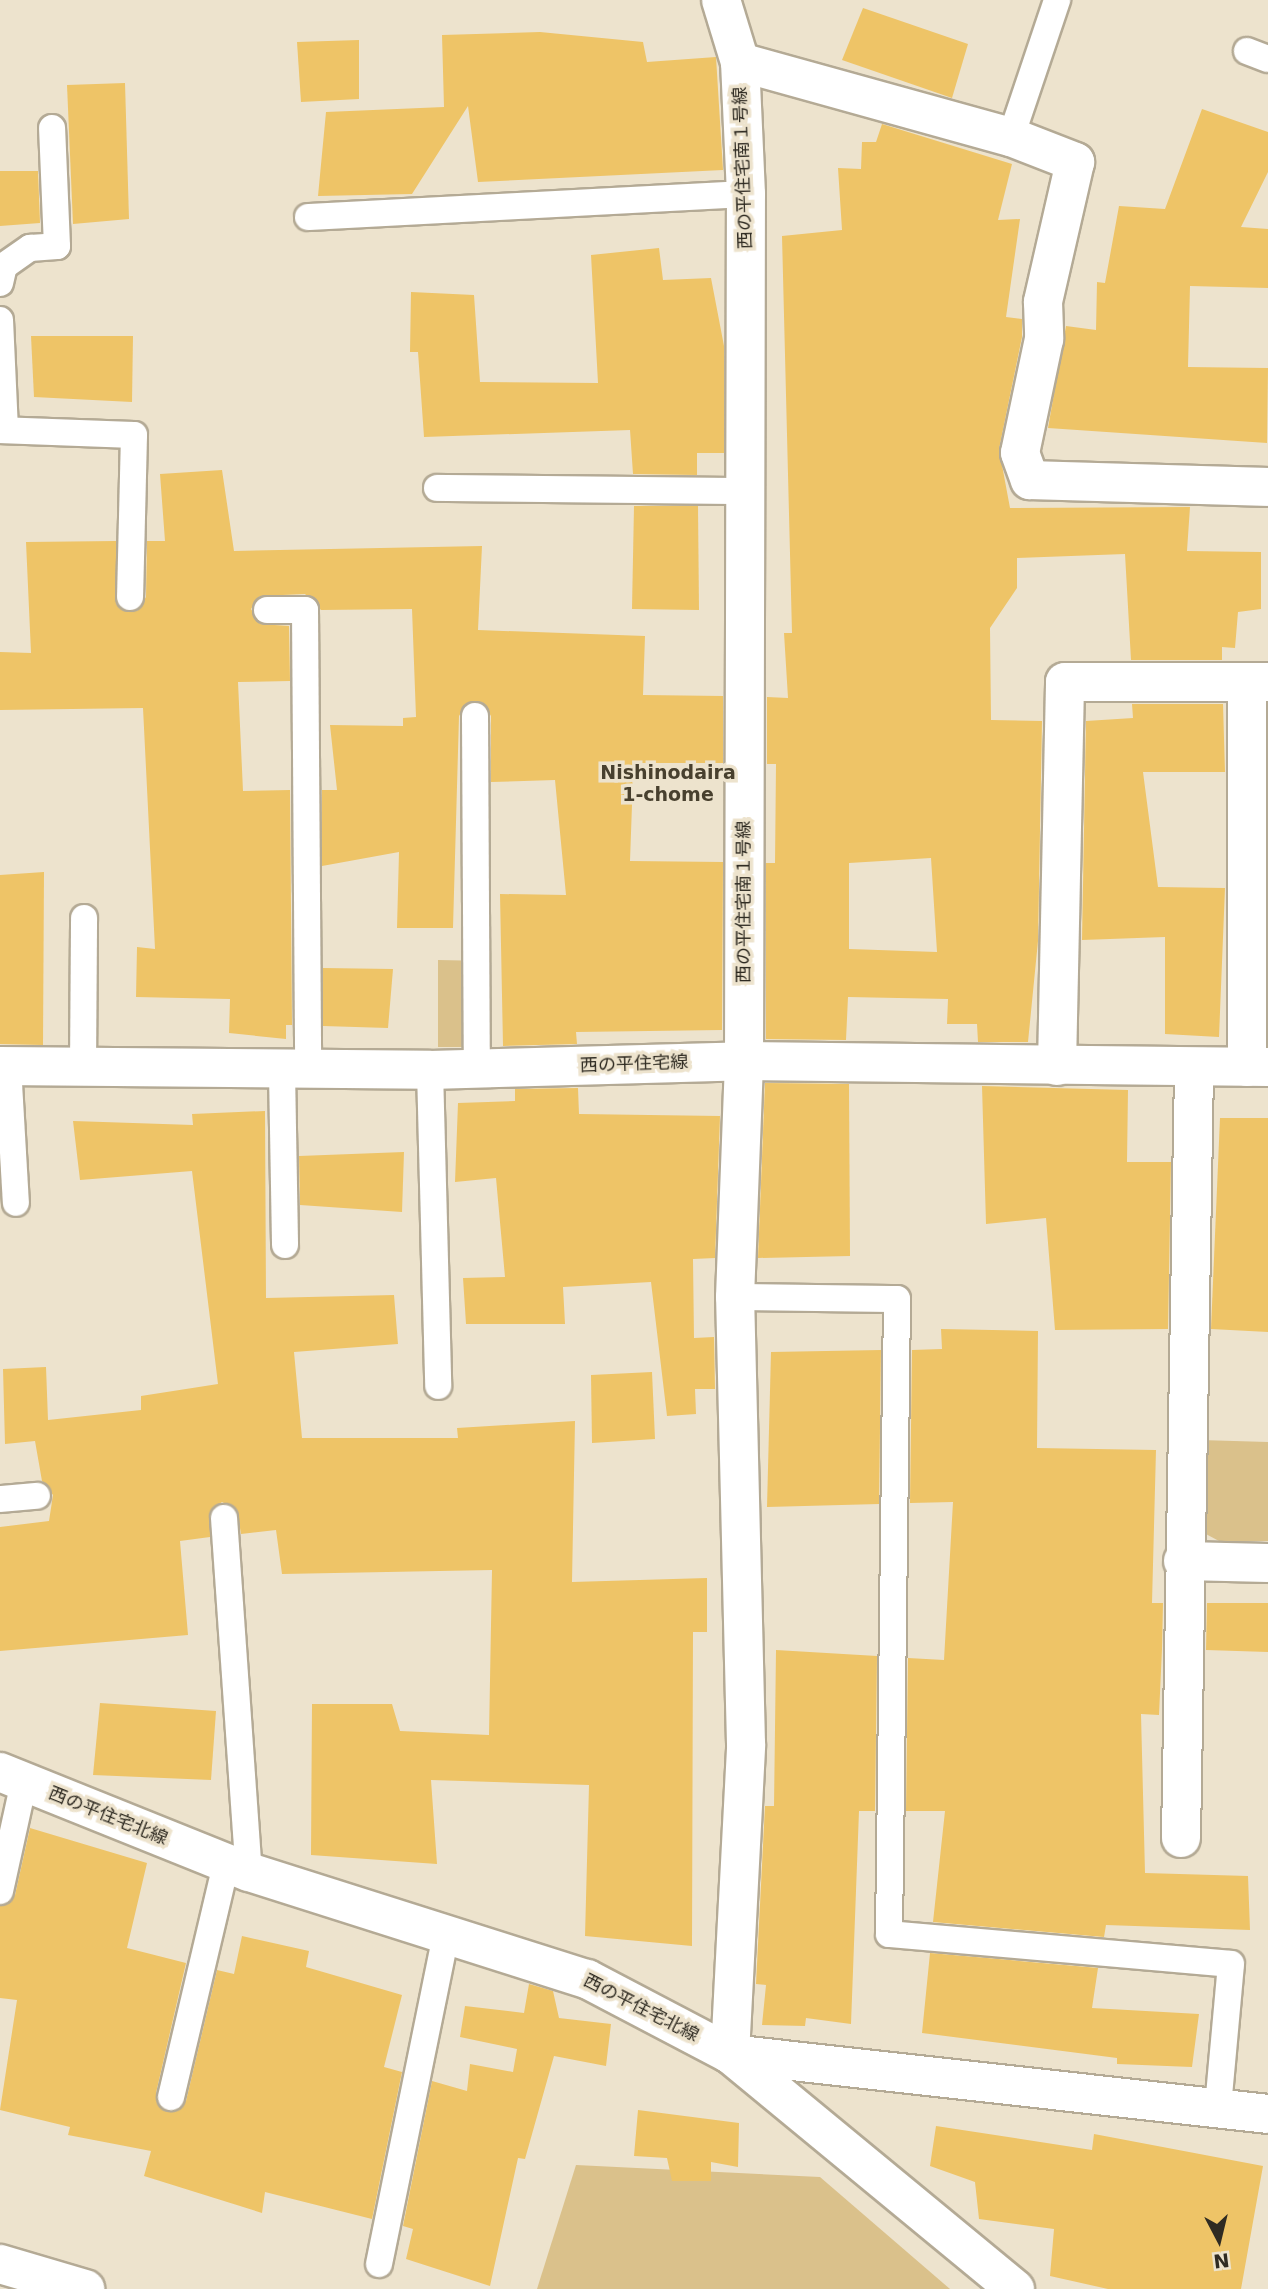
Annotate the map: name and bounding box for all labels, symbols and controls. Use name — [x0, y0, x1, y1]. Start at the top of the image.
street label: 西の平住宅南１号線 — [729, 87, 757, 249]
district label: Nishinodaira 1-chome — [600, 762, 736, 806]
street label: 西の平住宅南１号線 — [733, 821, 755, 983]
street label: 西の平住宅線 — [580, 1051, 688, 1077]
street label: 西の平住宅北線 — [46, 1782, 170, 1850]
street label: 西の平住宅北線 — [580, 1970, 702, 2046]
north arrow — [1184, 2205, 1254, 2275]
text: N — [1212, 2249, 1231, 2273]

